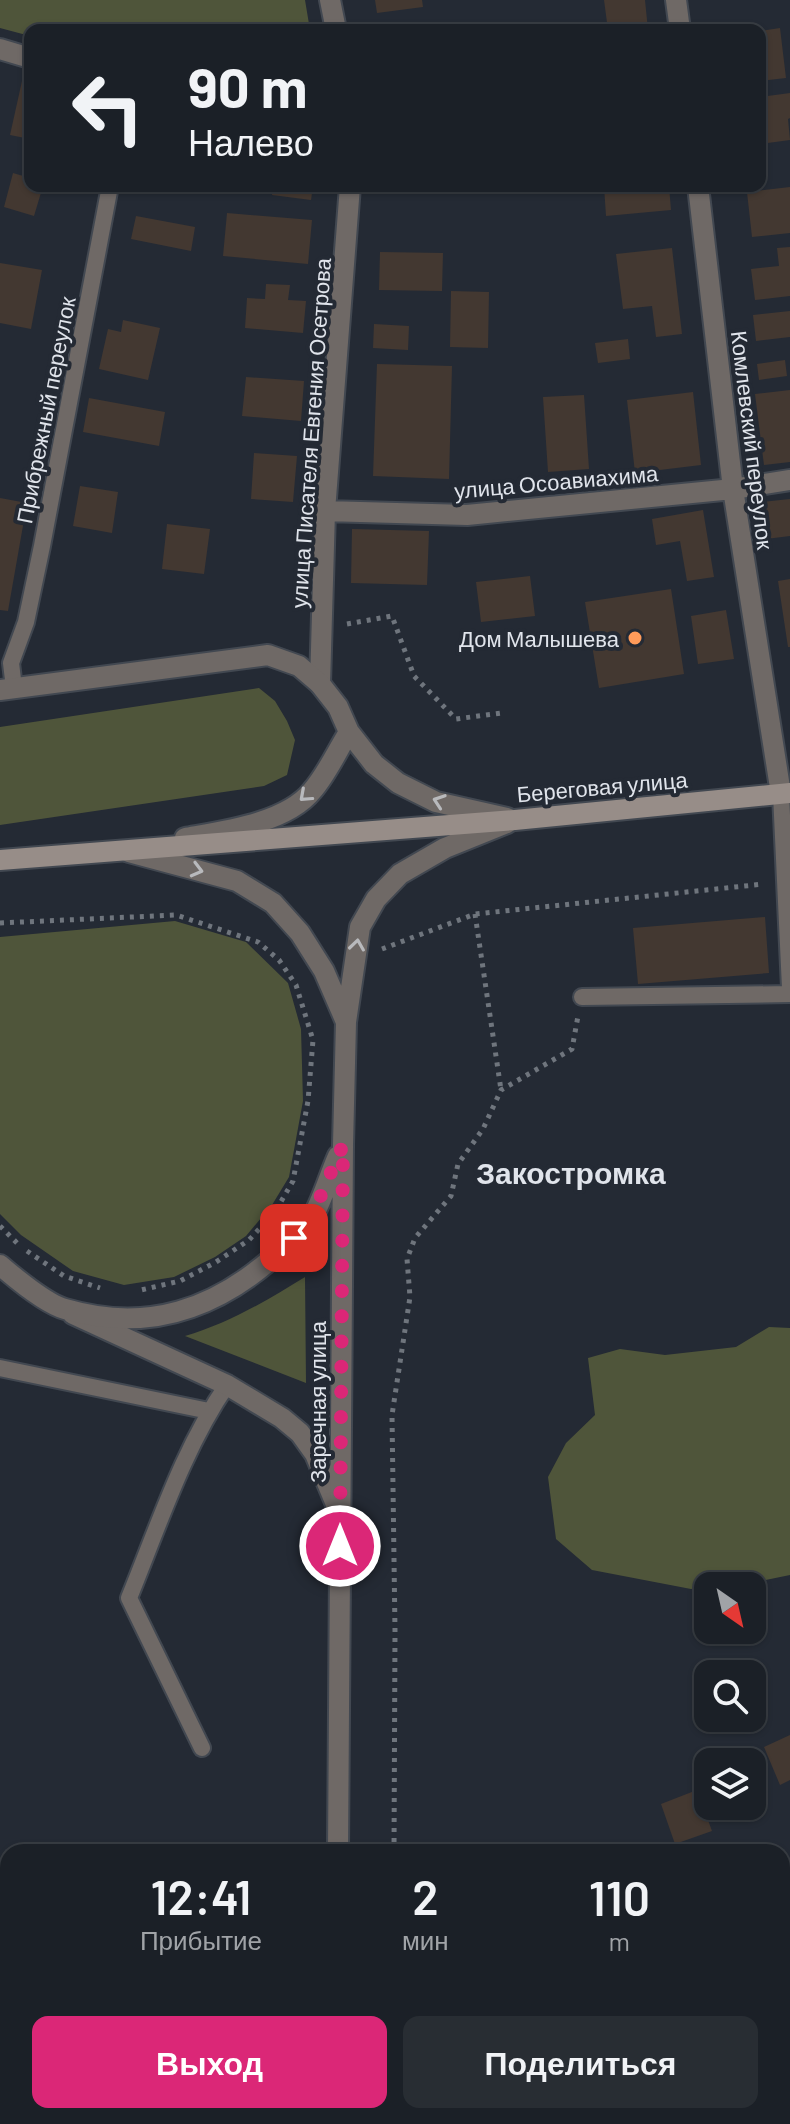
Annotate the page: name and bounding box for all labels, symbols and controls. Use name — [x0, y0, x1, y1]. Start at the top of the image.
text: 90 m — [188, 52, 308, 119]
icon: left — [56, 56, 160, 160]
text: Налево — [188, 120, 314, 163]
street label: улица Писателя Евгения Осетрова — [285, 256, 336, 609]
street label: Прибрежный переулок — [10, 294, 81, 526]
street label: Комлевский переулок — [726, 329, 779, 551]
street label: улица Осоавиахима — [453, 459, 660, 504]
place label: Дом Малышева — [459, 625, 620, 652]
marker: Дом Малышева — [626, 629, 644, 647]
street label: Береговая улица — [515, 766, 689, 807]
one-way arrow — [300, 786, 314, 801]
one-way arrow — [433, 795, 447, 811]
one-way arrow — [189, 861, 203, 878]
one-way arrow — [348, 938, 365, 952]
district label: Закостромка — [476, 1154, 666, 1190]
pin — [260, 1204, 328, 1272]
icon: arrive — [272, 1216, 316, 1260]
street label: Заречная улица — [304, 1320, 331, 1483]
position arrow — [298, 1504, 382, 1588]
north arrow — [694, 1572, 766, 1644]
map controls — [694, 1572, 766, 1820]
button: search — [694, 1660, 766, 1732]
button: layers — [694, 1748, 766, 1820]
text: 12:41 — [151, 1867, 251, 1925]
text: 2 — [412, 1867, 439, 1925]
text: 110 — [589, 1868, 650, 1926]
text: Прибытие — [140, 1924, 262, 1955]
text: мин — [402, 1924, 449, 1955]
text: m — [609, 1925, 630, 1956]
button: Выход — [32, 2016, 387, 2108]
button: Поделиться — [403, 2016, 758, 2108]

